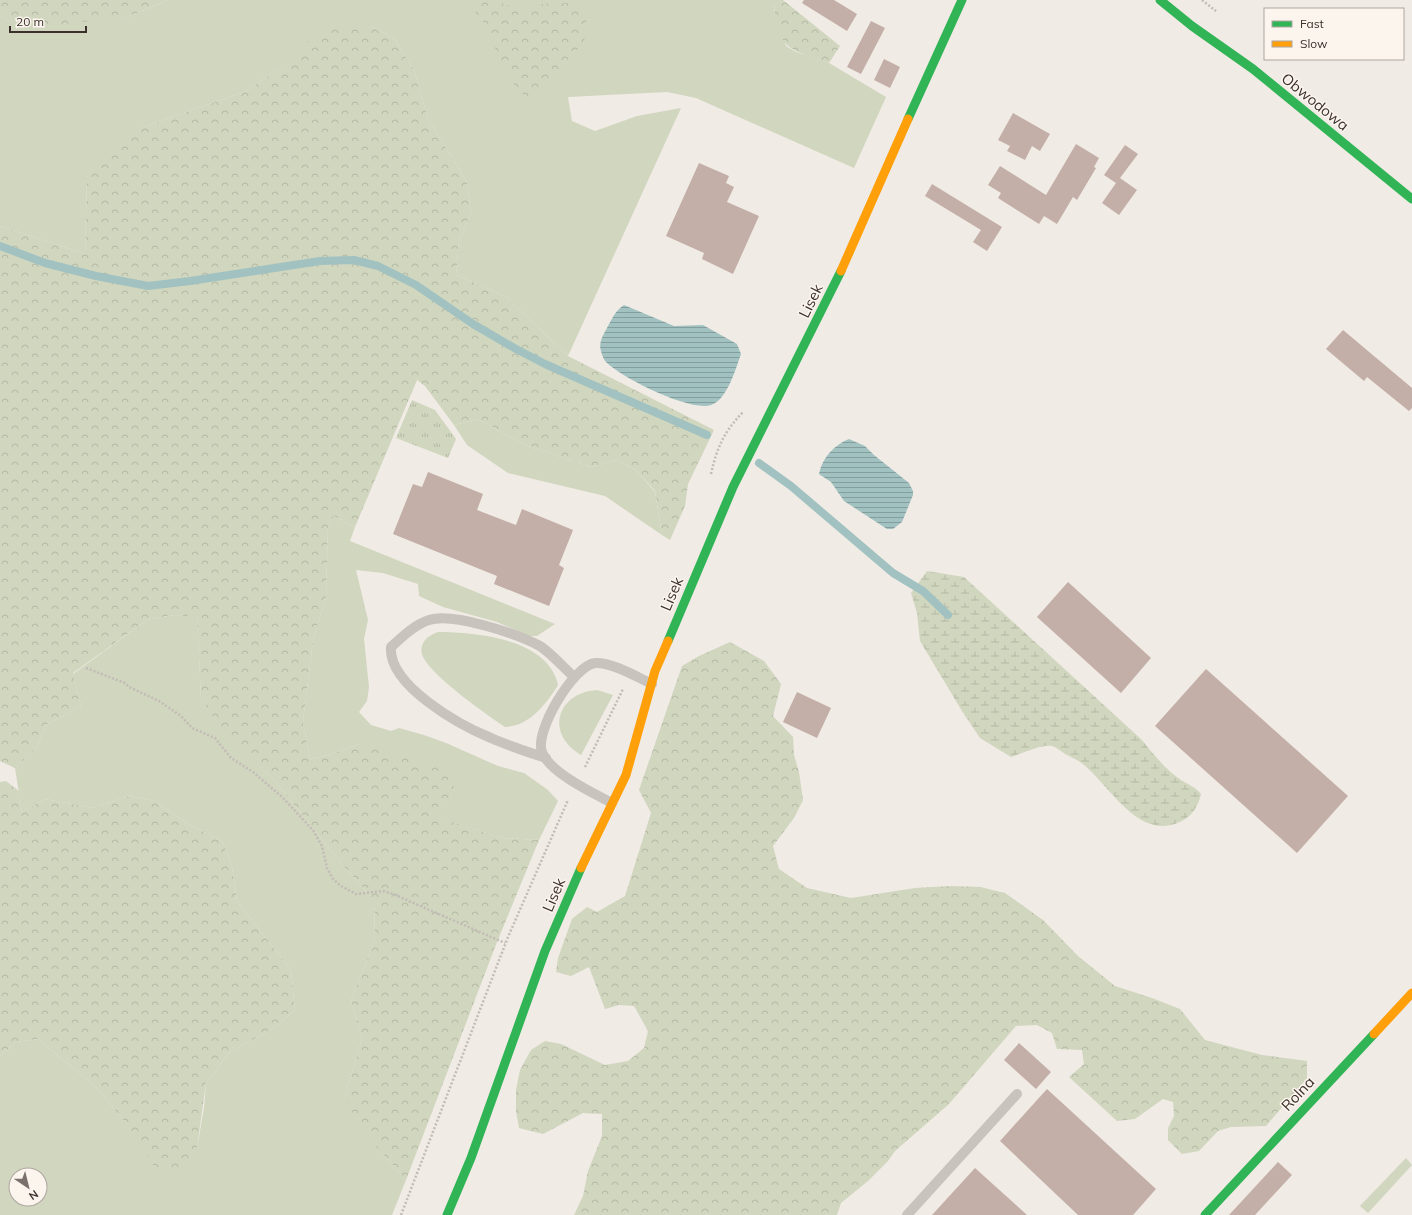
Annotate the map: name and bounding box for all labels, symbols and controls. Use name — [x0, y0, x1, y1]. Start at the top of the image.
scale bar — [10, 8, 86, 34]
legend — [1264, 8, 1404, 60]
text: 20 m — [16, 14, 44, 29]
text: Fast — [1300, 16, 1324, 31]
text: Slow — [1300, 36, 1328, 51]
street label: Obwodowa — [1278, 69, 1353, 135]
street label: Lisek — [794, 281, 827, 321]
street label: Lisek — [656, 574, 687, 614]
street label: Lisek — [538, 875, 569, 915]
street label: Rolna — [1277, 1073, 1318, 1115]
north arrow — [8, 1167, 48, 1207]
text: N — [26, 1187, 41, 1203]

